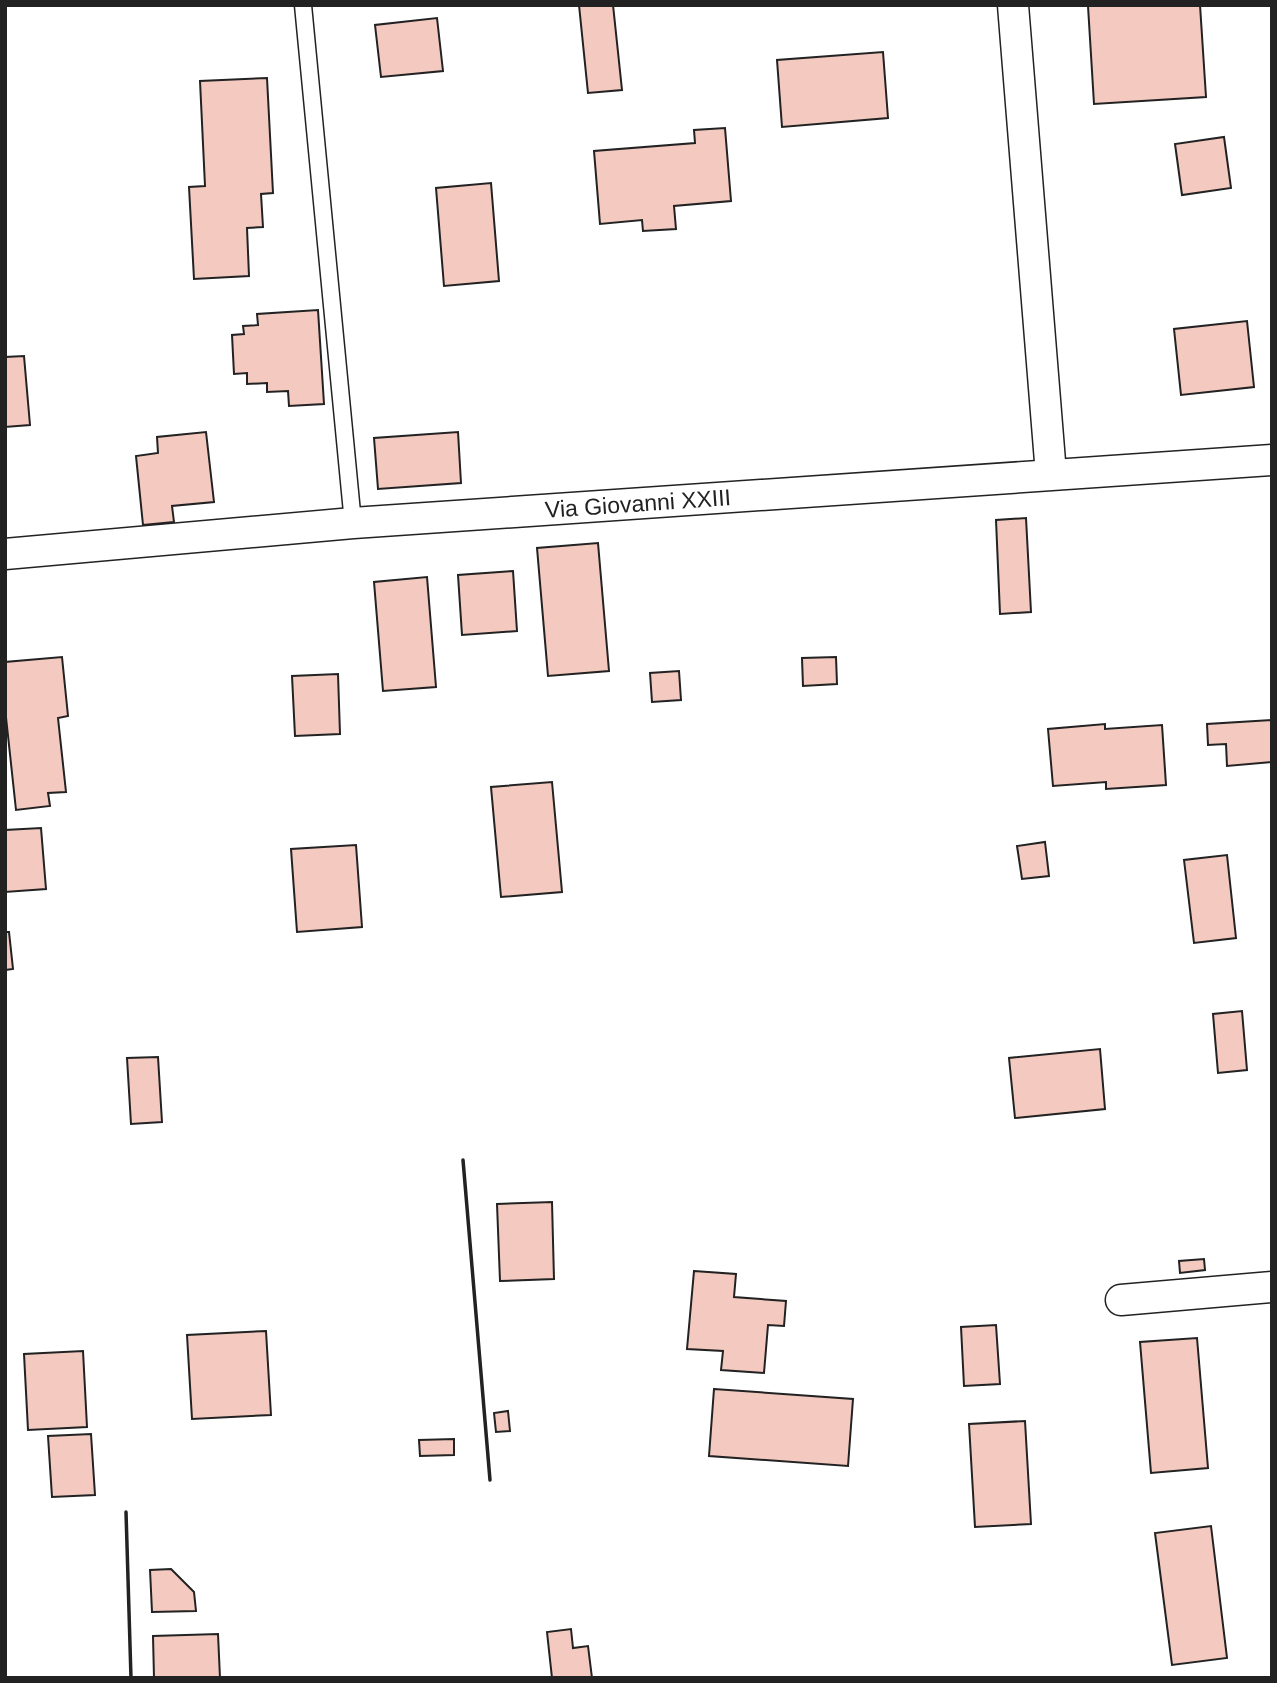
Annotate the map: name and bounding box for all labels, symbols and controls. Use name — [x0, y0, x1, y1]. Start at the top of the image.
street label: Via Giovanni XXIII — [544, 484, 732, 523]

